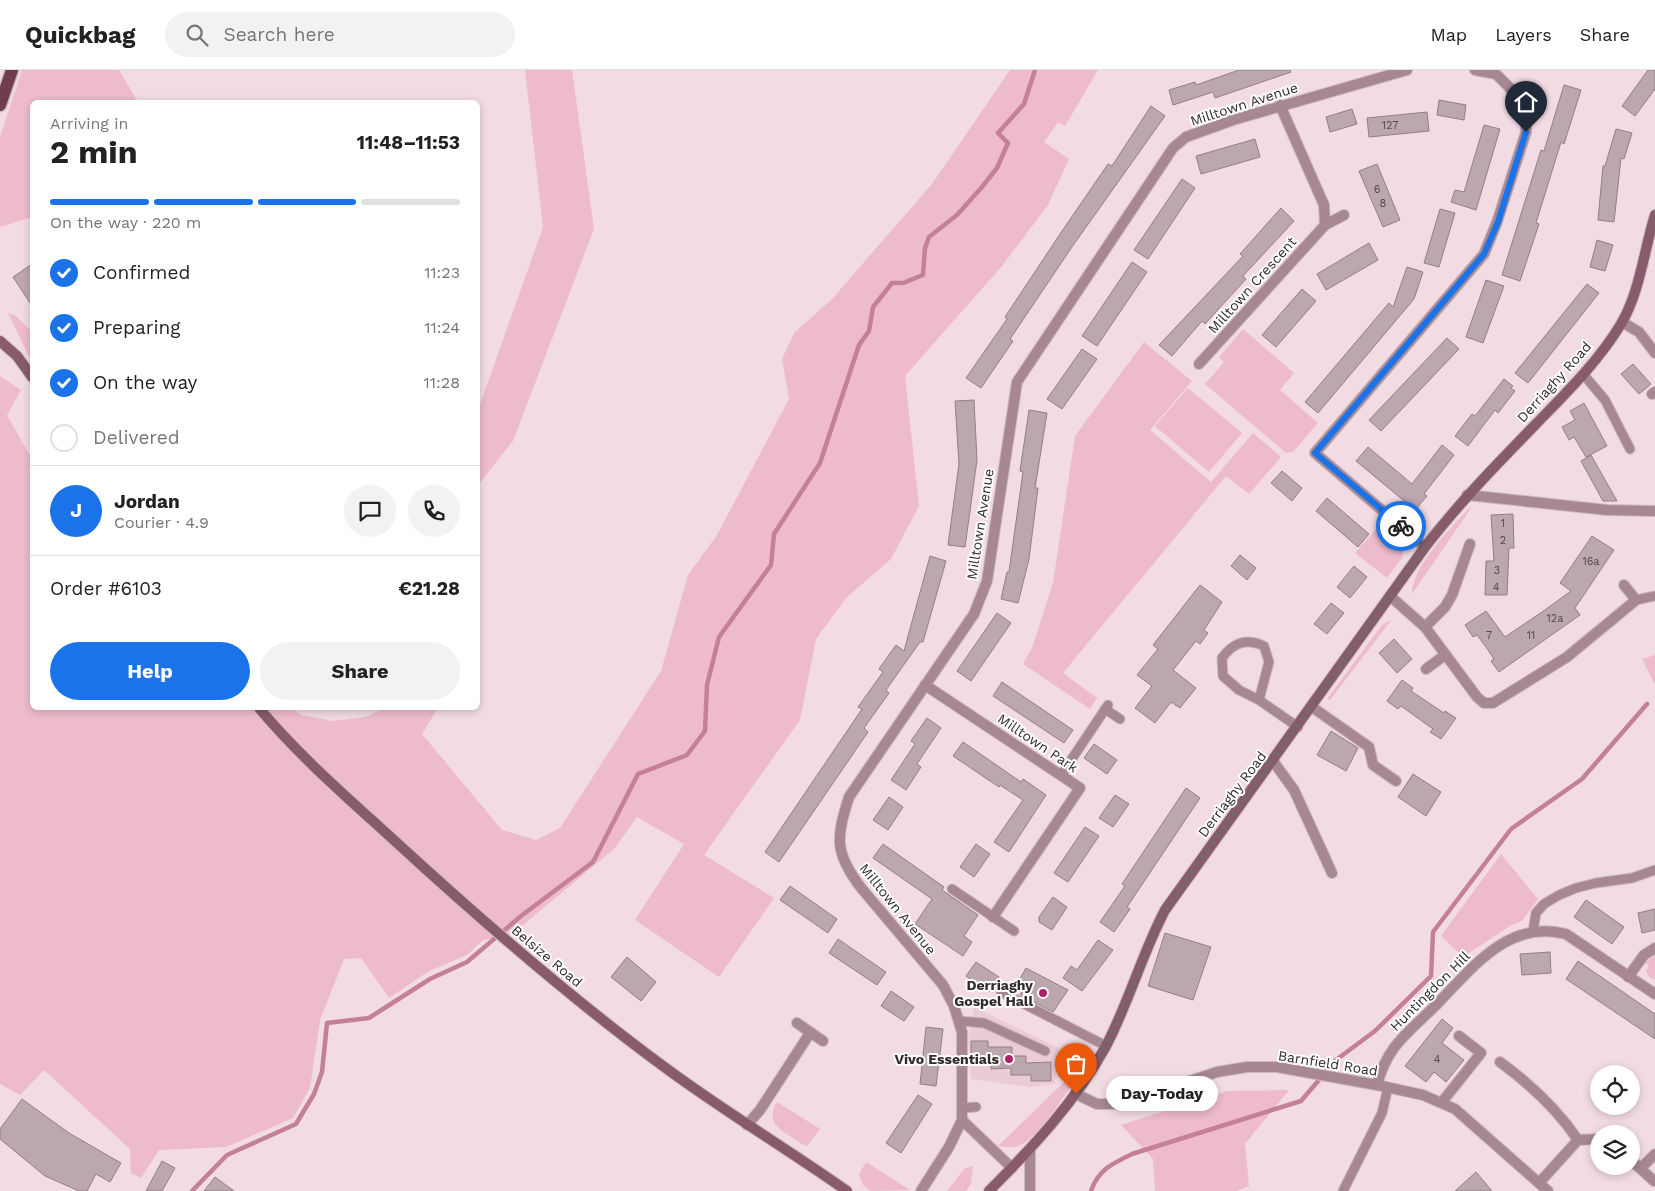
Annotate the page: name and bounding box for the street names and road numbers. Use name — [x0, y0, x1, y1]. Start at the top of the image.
street label: Milltown Avenue — [1188, 79, 1300, 129]
street label: Milltown Crescent — [1205, 233, 1300, 336]
street label: Derriaghy Road — [1514, 338, 1594, 426]
street label: Milltown Avenue — [963, 467, 997, 581]
street label: Milltown Park — [995, 710, 1081, 776]
street label: Derriaghy Road — [1195, 748, 1269, 840]
street label: Milltown Avenue — [857, 860, 939, 958]
street label: Belsize Road — [509, 922, 585, 990]
street label: Huntingdon Hill — [1387, 947, 1474, 1034]
street label: Barnfield Road — [1277, 1047, 1379, 1079]

